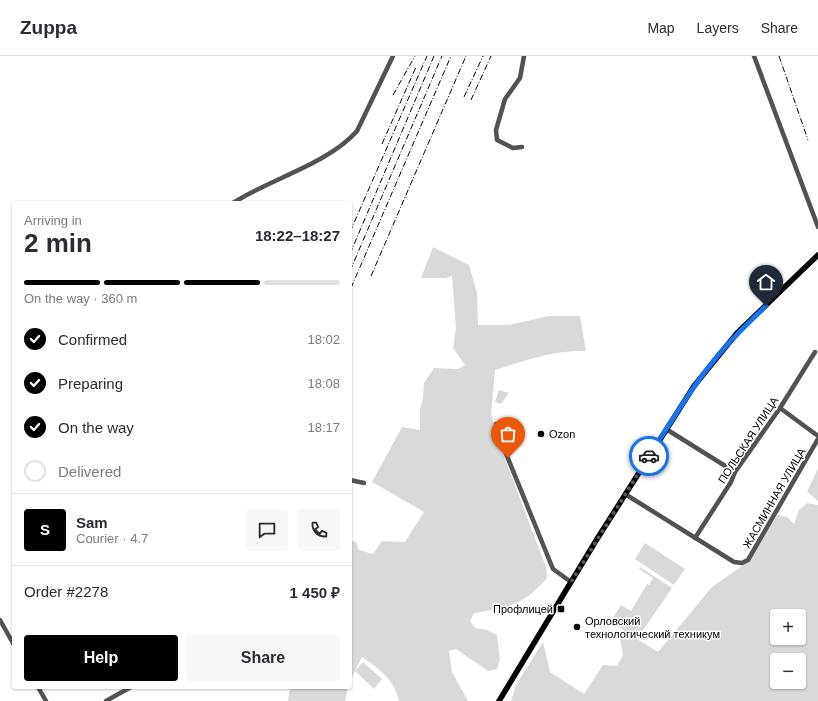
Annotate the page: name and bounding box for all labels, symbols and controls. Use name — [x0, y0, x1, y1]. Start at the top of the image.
text: Zuppa — [20, 17, 77, 38]
text: Map — [647, 20, 675, 36]
text: Layers — [697, 20, 739, 36]
text: Share — [761, 20, 798, 36]
text: Arriving in — [24, 213, 82, 228]
text: 18:22–18:27 — [255, 227, 340, 244]
text: 2 min — [24, 228, 92, 258]
pin — [749, 265, 783, 306]
icon: home — [755, 271, 777, 293]
text: On the way · 360 m — [24, 291, 137, 306]
icon: check — [24, 328, 46, 350]
text: Confirmed — [58, 331, 127, 348]
text: 18:02 — [307, 332, 340, 347]
icon: check — [24, 372, 46, 394]
text: Preparing — [58, 375, 123, 392]
text: 18:08 — [307, 376, 340, 391]
street label: ПОЛЬСКАЯ УЛИЦА — [716, 394, 781, 485]
icon: check — [24, 416, 46, 438]
pin — [491, 417, 525, 458]
text: On the way — [58, 419, 134, 436]
text: 18:17 — [307, 420, 340, 435]
icon: bag — [497, 423, 519, 445]
place label: Ozon — [549, 428, 575, 440]
marker: Ozon — [536, 429, 546, 439]
courier — [629, 436, 669, 476]
icon: car — [638, 445, 660, 467]
street label: ЖАСМИННАЯ УЛИЦА — [740, 445, 808, 550]
text: Delivered — [58, 463, 121, 480]
button: chat — [246, 509, 288, 551]
button: phone — [298, 509, 340, 551]
text: Sam — [76, 514, 108, 531]
text: S — [40, 521, 50, 538]
text: Courier · 4.7 — [76, 531, 148, 546]
text: Order #2278 — [24, 583, 108, 600]
text: 1 450 ₽ — [290, 584, 340, 601]
place label: Профлицей — [493, 603, 553, 615]
marker: Профлицей — [556, 604, 566, 614]
map controls — [770, 609, 806, 689]
button: + — [770, 609, 806, 645]
place label: Орловский технологический техникум — [585, 615, 720, 640]
marker: Орловский технологический техникум — [572, 622, 582, 632]
button: Help — [24, 635, 178, 681]
button: Share — [186, 635, 340, 681]
button: − — [770, 653, 806, 689]

